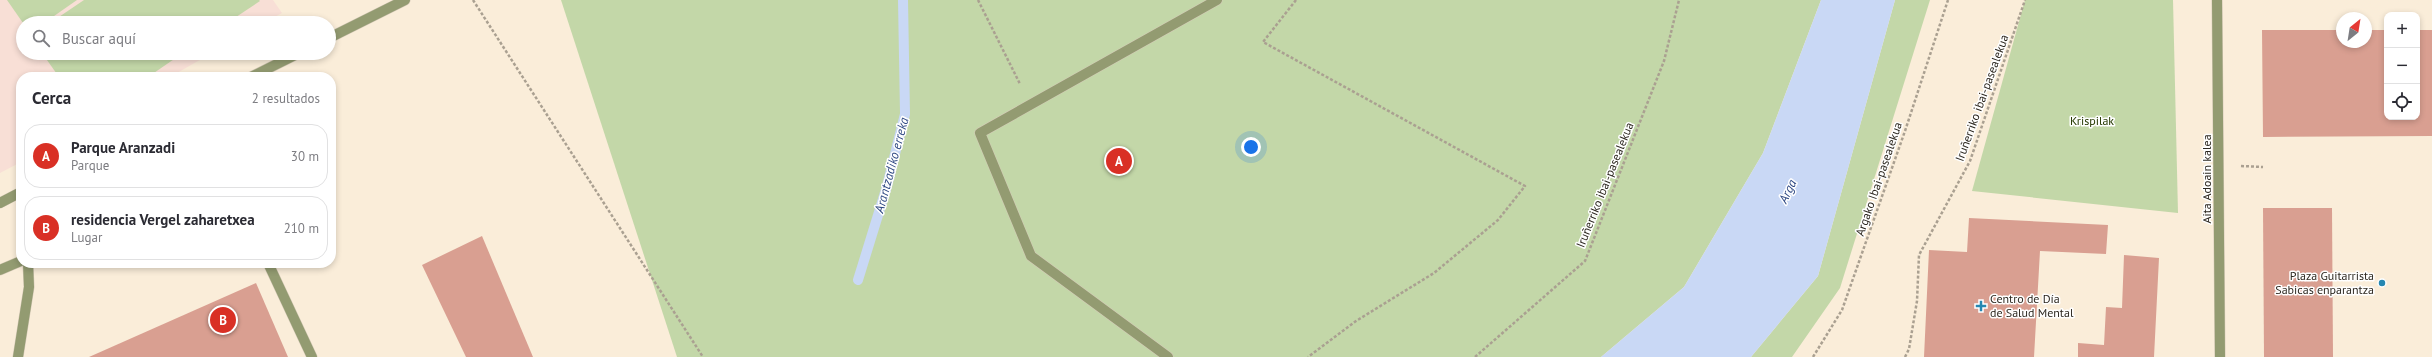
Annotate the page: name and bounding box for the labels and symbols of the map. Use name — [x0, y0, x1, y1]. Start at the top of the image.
north arrow — [2336, 12, 2372, 48]
street label: Iruñerriko ibai-pasealekua — [1952, 32, 2011, 163]
park label: Krispilak — [2070, 113, 2114, 128]
water label: Arantzadiko erreka — [870, 115, 913, 216]
street label: Iruñerriko ibai-pasealekua — [1573, 120, 1637, 250]
street label: Argako Ibai-pasealekua — [1852, 120, 1905, 238]
street label: Aita Adoain kalea — [2199, 134, 2214, 224]
your location — [1241, 137, 1261, 157]
pin: A — [1106, 146, 1132, 176]
water label: Arga — [1774, 176, 1801, 207]
place label: Plaza Guitarrista Sabicas enparantza — [2275, 268, 2374, 297]
marker: Plaza Guitarrista Sabicas enparantza — [2377, 278, 2387, 288]
place label: Centro de Día de Salud Mental — [1990, 291, 2074, 320]
marker: Centro de Día de Salud Mental — [1975, 300, 1987, 312]
pin: B — [210, 305, 236, 335]

